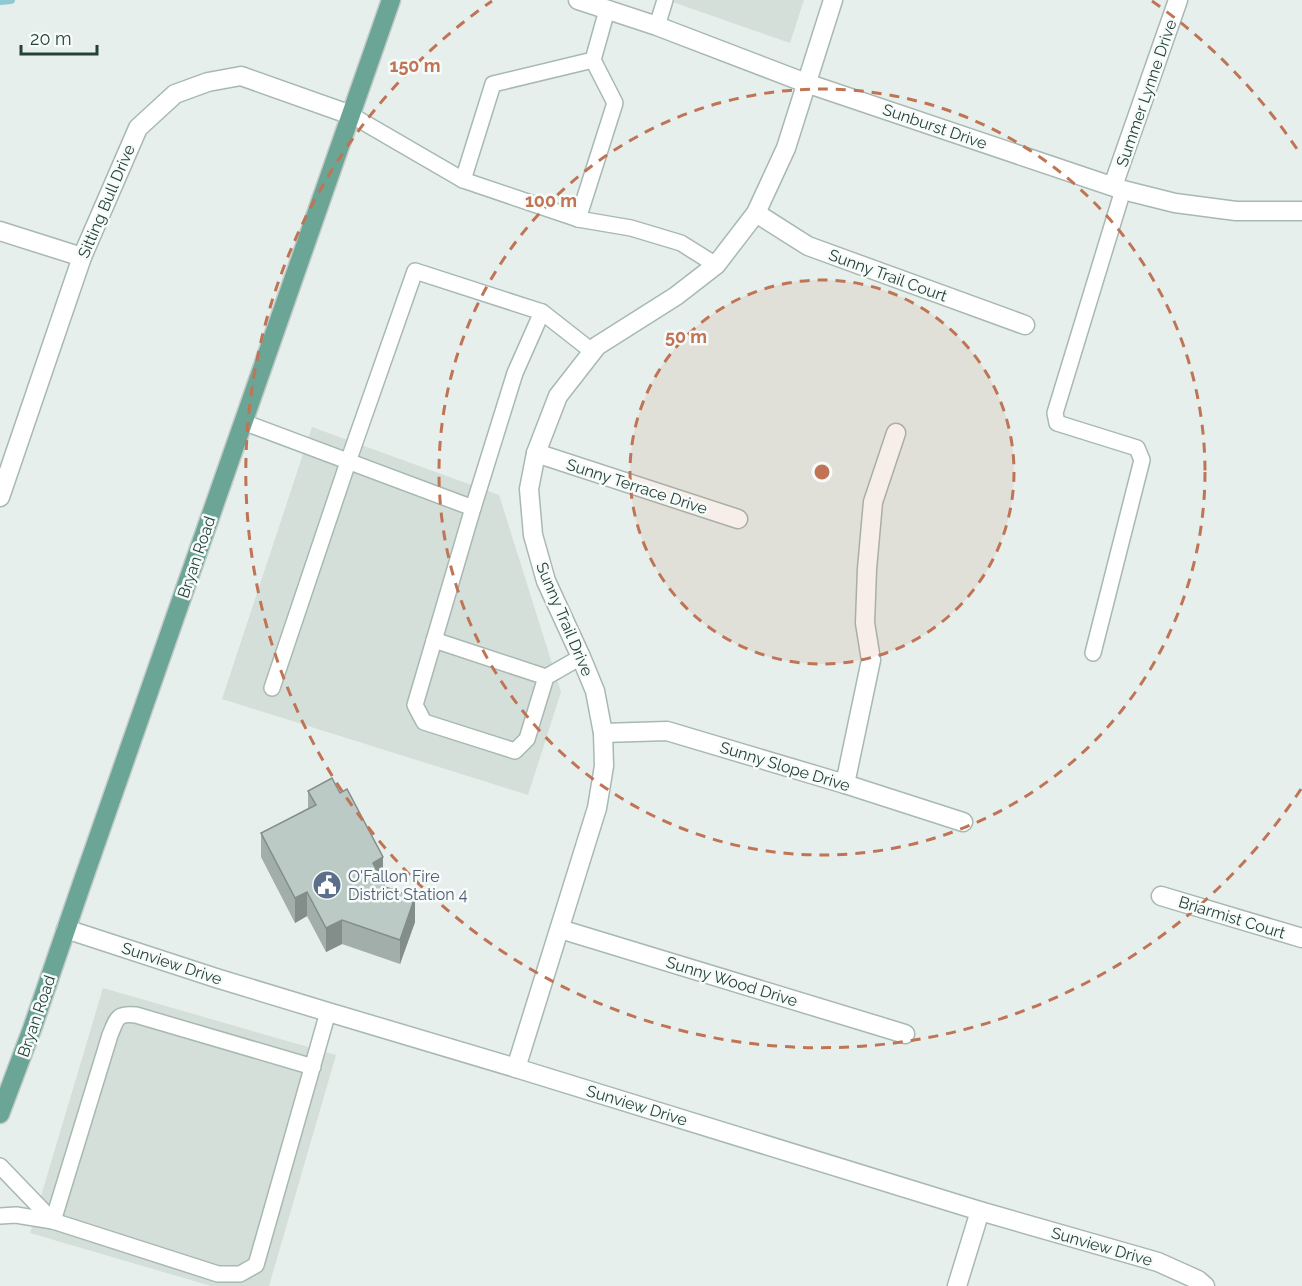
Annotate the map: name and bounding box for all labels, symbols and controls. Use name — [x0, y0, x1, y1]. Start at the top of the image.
street label: Summer Lynne Drive — [1112, 17, 1181, 169]
scale bar — [21, 18, 98, 56]
text: 20 m — [30, 28, 72, 49]
text: 150 m — [390, 55, 441, 76]
street label: Sunburst Drive — [880, 100, 989, 153]
street label: Sitting Bull Drive — [74, 142, 139, 261]
text: 100 m — [525, 190, 577, 211]
street label: Sunny Trail Court — [826, 245, 950, 306]
text: 50 m — [665, 326, 707, 347]
street label: Sunny Terrace Drive — [564, 455, 710, 518]
centre of rings — [812, 462, 832, 482]
street label: Bryan Road — [174, 514, 219, 601]
street label: Sunny Trail Drive — [532, 559, 597, 679]
street label: Sunny Slope Drive — [717, 738, 852, 795]
place label: O'Fallon Fire District Station 4 — [348, 867, 468, 904]
public building icon: O'Fallon Fire District Station 4 — [311, 869, 343, 901]
street label: Briarmist Court — [1176, 892, 1288, 943]
street label: Sunview Drive — [119, 938, 224, 989]
street label: Sunny Wood Drive — [664, 952, 800, 1011]
street label: Bryan Road — [14, 973, 59, 1060]
street label: Sunview Drive — [584, 1081, 690, 1130]
street label: Sunview Drive — [1049, 1223, 1155, 1270]

